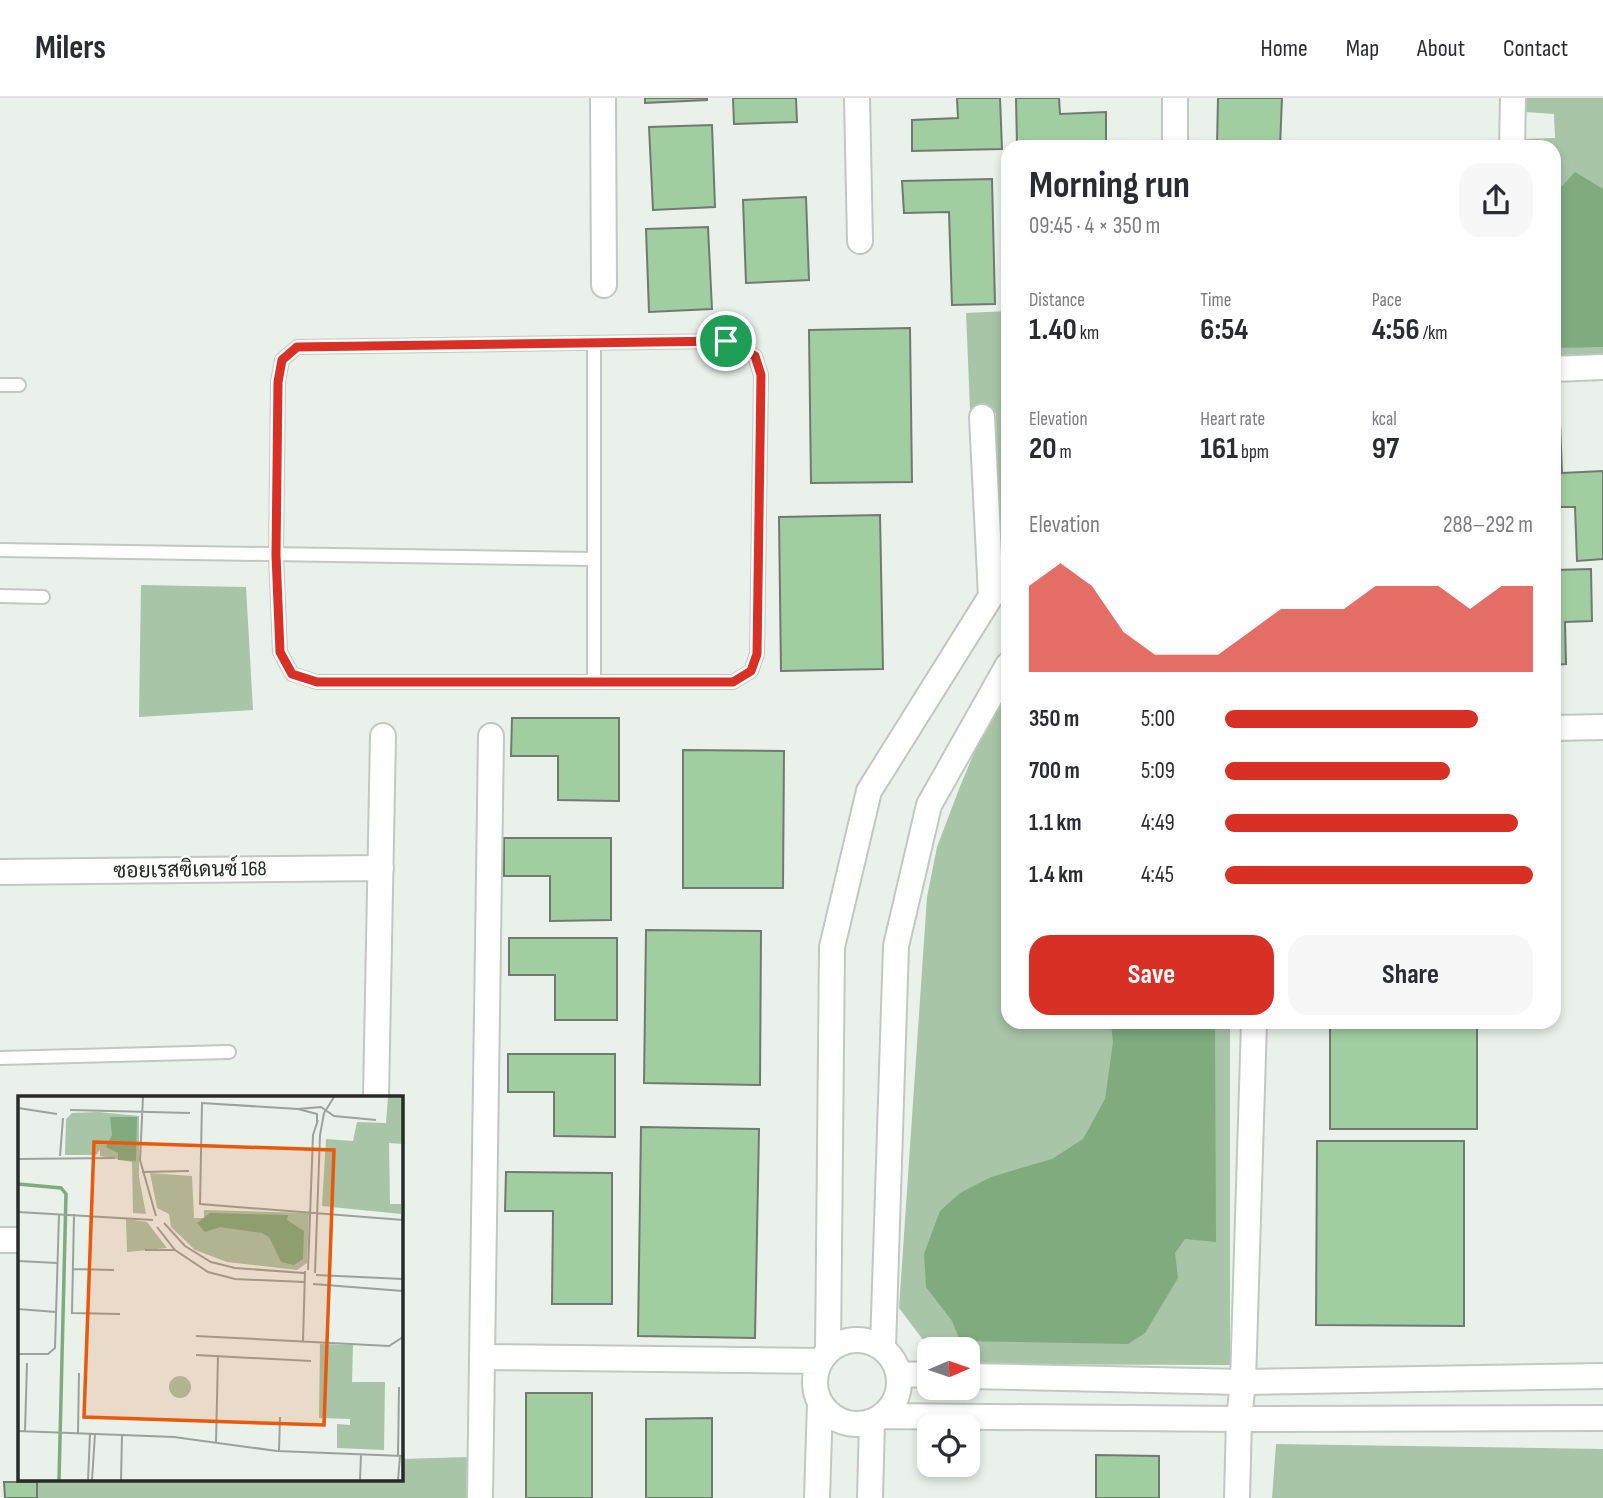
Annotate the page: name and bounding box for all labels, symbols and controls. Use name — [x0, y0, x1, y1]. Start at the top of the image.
text: Milers — [35, 28, 106, 68]
text: Home — [1260, 34, 1308, 63]
text: Map — [1346, 34, 1379, 63]
text: About — [1417, 34, 1465, 63]
text: Contact — [1503, 34, 1568, 63]
text: Morning run — [1029, 163, 1190, 208]
button: share — [1459, 163, 1533, 237]
text: 09:45 · 4 × 350 m — [1029, 212, 1160, 240]
text: Distance — [1029, 289, 1085, 312]
text: Time — [1200, 289, 1231, 312]
text: Pace — [1372, 289, 1402, 312]
pin — [696, 311, 756, 371]
text: 1.40 — [1029, 312, 1077, 348]
text: 6:54 — [1200, 312, 1248, 348]
text: 4:56 — [1372, 312, 1420, 348]
icon: arrive — [707, 322, 745, 360]
text: km — [1077, 322, 1099, 345]
text: /km — [1420, 322, 1447, 345]
text: Elevation — [1029, 408, 1088, 431]
text: Heart rate — [1200, 408, 1265, 431]
text: kcal — [1372, 408, 1397, 431]
text: 20 — [1029, 431, 1056, 467]
text: 161 — [1200, 431, 1238, 467]
text: 97 — [1372, 431, 1399, 467]
text: m — [1056, 441, 1072, 464]
text: bpm — [1238, 441, 1269, 464]
text: Elevation — [1029, 511, 1100, 539]
text: 288–292 m — [1443, 511, 1533, 539]
text: 350 m — [1029, 705, 1079, 733]
text: 5:00 — [1141, 705, 1175, 733]
text: 700 m — [1029, 757, 1080, 785]
text: 5:09 — [1141, 757, 1175, 785]
text: 1.1 km — [1029, 809, 1082, 837]
text: 4:49 — [1141, 809, 1175, 837]
street label: ซอยเรสซิเดนซ์ 168 — [113, 854, 267, 884]
text: 1.4 km — [1029, 861, 1083, 889]
text: 4:45 — [1141, 861, 1174, 889]
button: Save — [1029, 935, 1274, 1015]
button: Share — [1288, 935, 1533, 1015]
inset map — [18, 1096, 402, 1480]
north arrow — [917, 1337, 980, 1400]
map controls — [917, 1337, 980, 1477]
button: locate — [917, 1414, 980, 1477]

